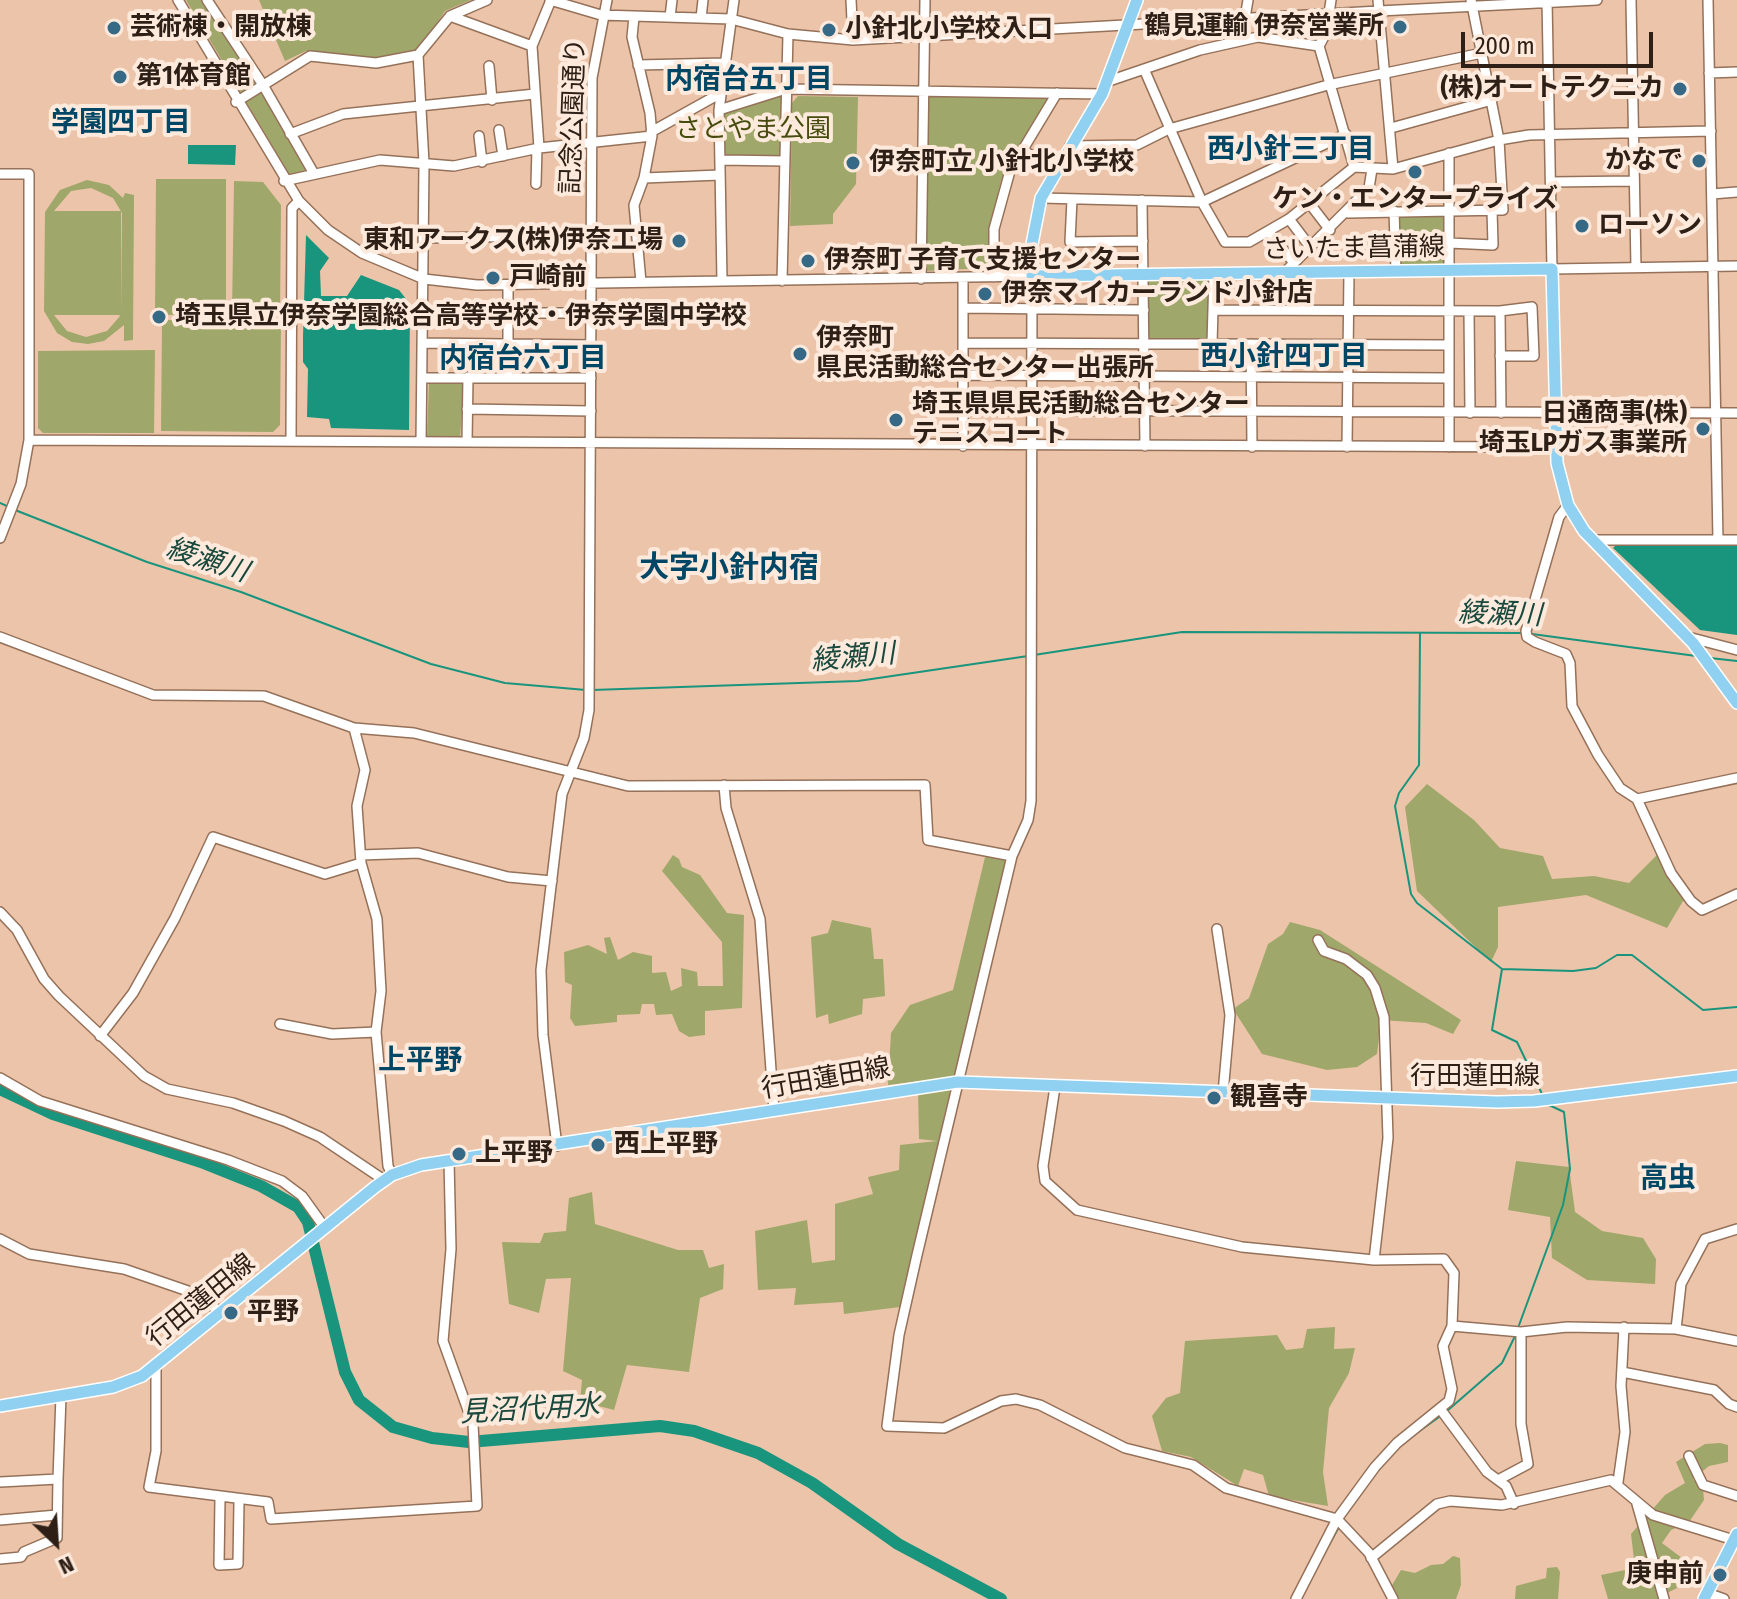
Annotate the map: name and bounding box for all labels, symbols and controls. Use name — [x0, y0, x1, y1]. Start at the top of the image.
place label: 鶴見運輸 伊奈営業所 — [1145, 11, 1384, 43]
place label: 芸術棟・開放棟 — [130, 12, 312, 44]
place label: 小針北小学校入口 — [845, 14, 1053, 46]
scale bar — [1465, 16, 1657, 66]
marker: 鶴見運輸 伊奈営業所 — [1391, 18, 1409, 36]
marker: 芸術棟・開放棟 — [105, 19, 123, 37]
marker: 小針北小学校入口 — [820, 21, 838, 39]
text: 200 m — [1475, 32, 1535, 60]
street label: 記念公園通り — [556, 38, 592, 194]
place label: 第1体育館 — [136, 61, 251, 93]
district label: 内宿台五丁目 — [665, 63, 833, 97]
marker: 第1体育館 — [111, 68, 129, 86]
place label: (株)オートテクニカ — [1440, 73, 1664, 105]
marker: (株)オートテクニカ — [1671, 80, 1689, 98]
district label: 学園四丁目 — [51, 106, 191, 140]
park label: さとやま公園 — [675, 114, 831, 146]
district label: 西小針三丁目 — [1207, 133, 1375, 167]
place label: かなで — [1605, 145, 1683, 177]
place label: 伊奈町立 小針北小学校 — [869, 147, 1134, 179]
marker: かなで — [1690, 152, 1708, 170]
marker: 伊奈町立 小針北小学校 — [844, 154, 862, 172]
marker: ケン・エンタープライズ — [1406, 163, 1424, 181]
place label: ケン・エンタープライズ — [1272, 184, 1558, 216]
place label: ローソン — [1598, 210, 1702, 242]
marker: ローソン — [1573, 217, 1591, 235]
place label: 東和アークス(株)伊奈工場 — [363, 225, 663, 257]
marker: 東和アークス(株)伊奈工場 — [670, 232, 688, 250]
street label: さいたま菖蒲線 — [1263, 232, 1445, 266]
place label: 伊奈町 子育て支援センター — [824, 245, 1141, 277]
marker: 伊奈町 子育て支援センター — [799, 252, 817, 270]
place label: 戸崎前 — [509, 262, 587, 294]
marker: 戸崎前 — [484, 269, 502, 287]
place label: 伊奈マイカーランド小針店 — [1001, 278, 1313, 310]
marker: 伊奈マイカーランド小針店 — [976, 285, 994, 303]
place label: 埼玉県立伊奈学園総合高等学校・伊奈学園中学校 — [175, 301, 747, 333]
marker: 埼玉県立伊奈学園総合高等学校・伊奈学園中学校 — [150, 308, 168, 326]
place label: 伊奈町 県民活動総合センター出張所 — [816, 323, 1154, 384]
district label: 西小針四丁目 — [1200, 340, 1368, 374]
district label: 内宿台六丁目 — [439, 342, 607, 376]
marker: 伊奈町 県民活動総合センター出張所 — [791, 345, 809, 363]
place label: 埼玉県県民活動総合センター テニスコート — [912, 389, 1250, 450]
place label: 日通商事(株) 埼玉LPガス事業所 — [1479, 398, 1687, 460]
marker: 埼玉県県民活動総合センター テニスコート — [887, 411, 905, 429]
marker: 日通商事(株) 埼玉LPガス事業所 — [1694, 420, 1712, 438]
water label: 綾瀬川 — [162, 532, 252, 590]
district label: 大字小針内宿 — [639, 551, 819, 587]
water label: 綾瀬川 — [1457, 597, 1543, 633]
water label: 綾瀬川 — [810, 638, 896, 678]
district label: 上平野 — [378, 1044, 462, 1078]
street label: 行田蓮田線 — [759, 1052, 893, 1106]
street label: 行田蓮田線 — [1410, 1061, 1540, 1093]
place label: 観喜寺 — [1230, 1082, 1308, 1114]
marker: 観喜寺 — [1205, 1089, 1223, 1107]
place label: 西上平野 — [614, 1129, 718, 1161]
marker: 西上平野 — [589, 1136, 607, 1154]
place label: 上平野 — [475, 1138, 553, 1170]
marker: 上平野 — [450, 1145, 468, 1163]
district label: 高虫 — [1640, 1162, 1696, 1196]
street label: 行田蓮田線 — [141, 1248, 261, 1354]
place label: 平野 — [247, 1297, 299, 1329]
marker: 平野 — [222, 1304, 240, 1322]
water label: 見沼代用水 — [459, 1390, 601, 1430]
north arrow — [16, 1503, 96, 1583]
text: N — [55, 1550, 78, 1580]
place label: 庚申前 — [1626, 1559, 1704, 1591]
marker: 庚申前 — [1711, 1566, 1729, 1584]

